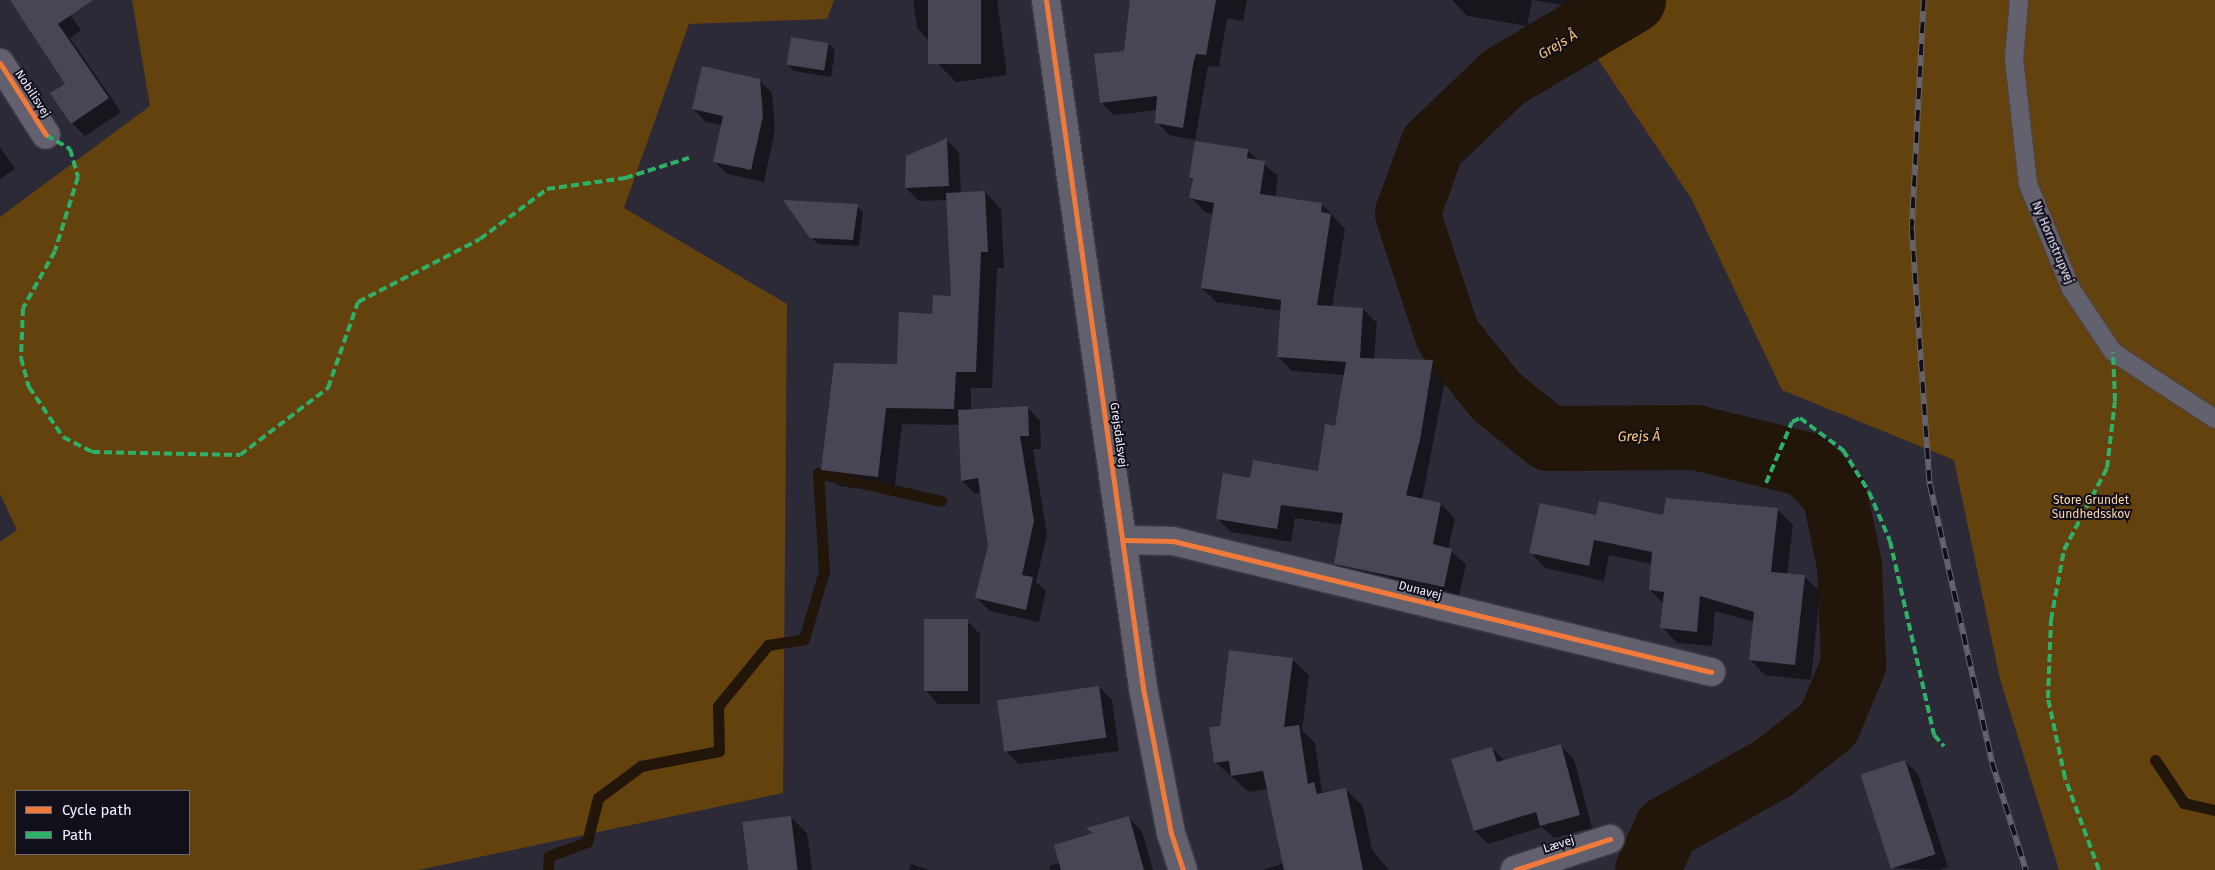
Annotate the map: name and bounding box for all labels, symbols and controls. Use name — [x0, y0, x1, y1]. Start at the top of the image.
water label: Grejs Å — [1535, 27, 1581, 63]
street label: Nobilisvej — [11, 68, 53, 120]
street label: Ny Hornstrupvej — [2028, 199, 2076, 287]
street label: Grejsdalsvej — [1106, 402, 1130, 468]
water label: Grejs Å — [1617, 428, 1661, 446]
park label: Store Grundet Sundhedsskov — [2052, 494, 2130, 522]
street label: Dunavej — [1397, 579, 1443, 603]
legend — [15, 790, 190, 855]
text: Cycle path — [62, 801, 132, 819]
text: Path — [62, 826, 92, 844]
street label: Lævej — [1542, 833, 1576, 857]

